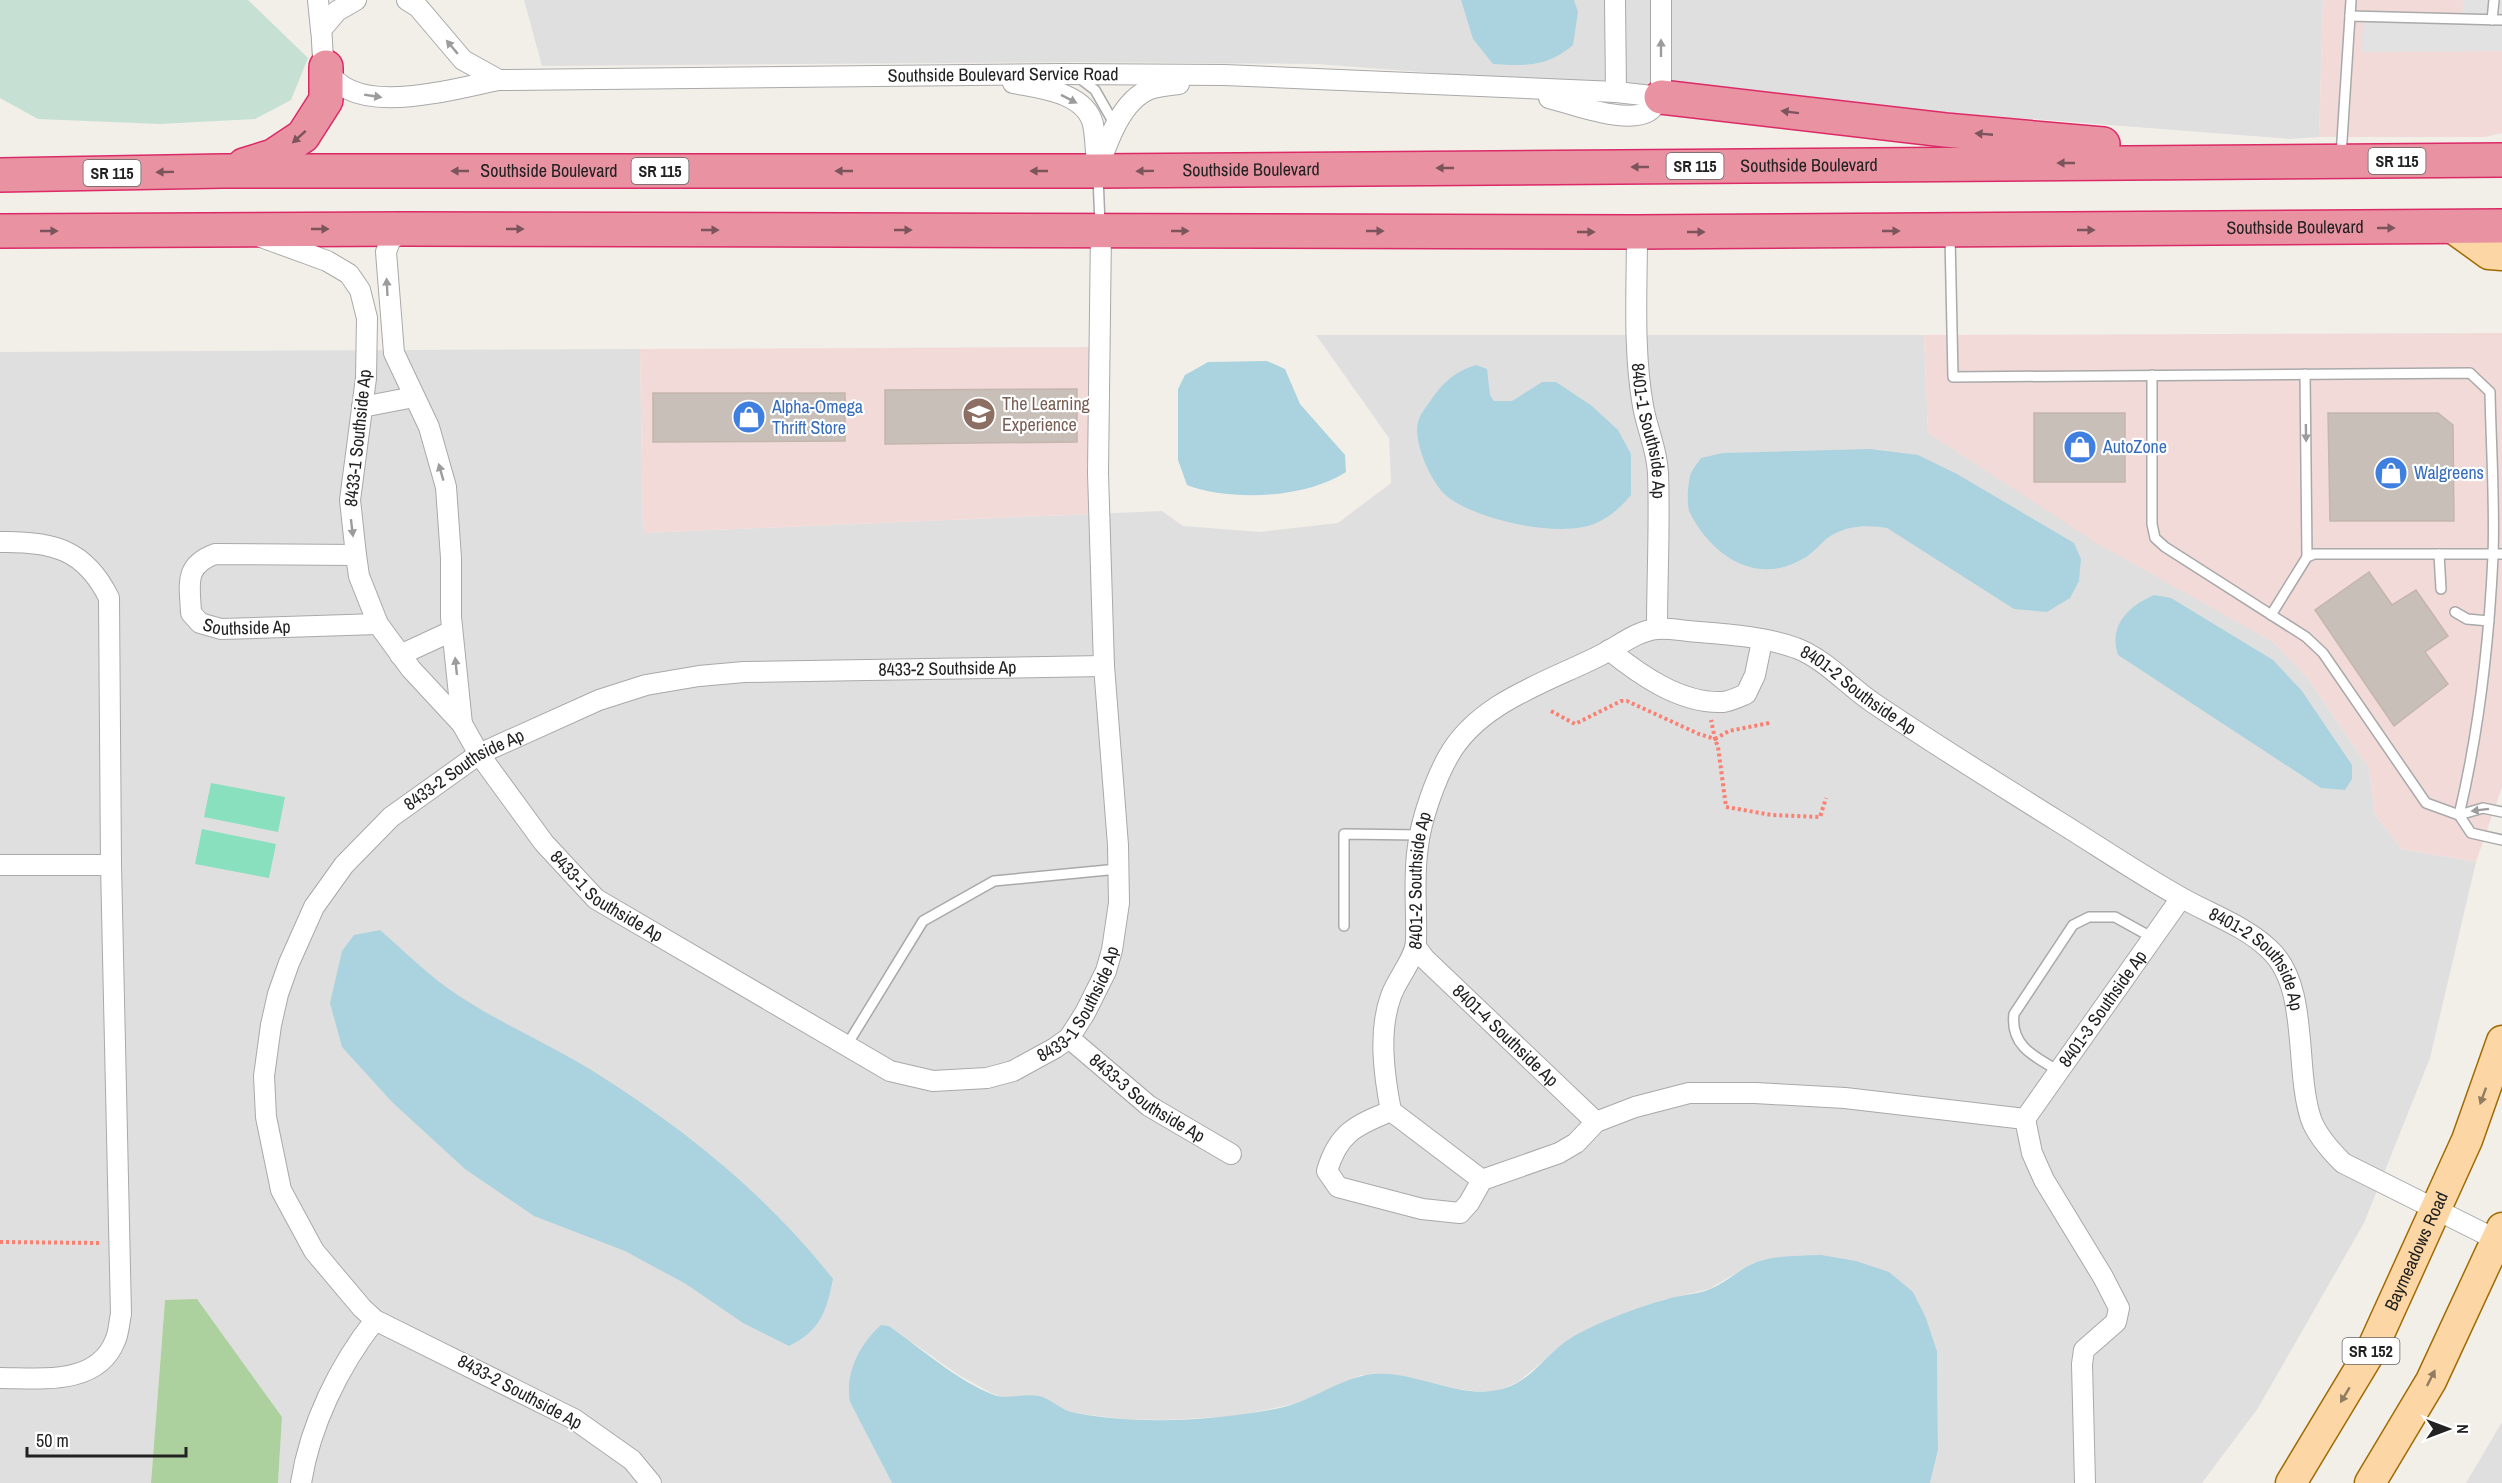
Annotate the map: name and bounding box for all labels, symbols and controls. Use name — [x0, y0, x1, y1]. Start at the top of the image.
one-way arrow — [1656, 39, 1666, 58]
one-way arrow — [446, 40, 459, 55]
street label: Southside Boulevard Service Road — [888, 61, 1119, 88]
one-way arrow — [363, 92, 382, 101]
one-way arrow — [1061, 94, 1078, 104]
one-way arrow — [1780, 107, 1799, 117]
one-way arrow — [1974, 129, 1993, 139]
one-way arrow — [291, 130, 306, 144]
road number: SR 115 — [2368, 148, 2426, 174]
street label: Southside Boulevard — [1740, 152, 1878, 178]
road number: SR 115 — [1666, 153, 1724, 179]
street label: Southside Boulevard — [1182, 156, 1320, 182]
street label: Southside Boulevard — [480, 158, 618, 183]
road number: SR 115 — [632, 158, 688, 184]
one-way arrow — [2057, 158, 2076, 168]
road number: SR 115 — [84, 160, 140, 186]
one-way arrow — [1631, 162, 1650, 172]
one-way arrow — [1436, 163, 1455, 173]
one-way arrow — [450, 166, 469, 176]
one-way arrow — [834, 166, 853, 176]
one-way arrow — [1029, 166, 1048, 176]
one-way arrow — [1136, 166, 1155, 176]
one-way arrow — [155, 168, 174, 177]
street label: Southside Boulevard — [2226, 214, 2364, 240]
one-way arrow — [2376, 223, 2395, 233]
one-way arrow — [310, 224, 329, 234]
one-way arrow — [505, 224, 524, 234]
one-way arrow — [700, 225, 719, 235]
one-way arrow — [893, 225, 912, 235]
one-way arrow — [2076, 225, 2095, 235]
one-way arrow — [39, 226, 58, 236]
one-way arrow — [1171, 226, 1190, 236]
one-way arrow — [1881, 226, 1900, 236]
one-way arrow — [1366, 227, 1385, 236]
one-way arrow — [1577, 227, 1596, 237]
one-way arrow — [1686, 227, 1705, 237]
one-way arrow — [383, 278, 392, 297]
street label: 8401-1 Southside Ap — [1626, 362, 1672, 499]
street label: 8433-1 Southside Ap — [338, 368, 377, 508]
place label: The Learning Experience — [1002, 391, 1091, 437]
place label: Alpha-Omega Thrift Store — [771, 394, 863, 440]
school or university icon: The Learning Experience — [961, 396, 997, 432]
shop icon: Alpha-Omega Thrift Store — [731, 399, 767, 435]
one-way arrow — [2301, 423, 2310, 442]
shop icon: AutoZone — [2062, 429, 2098, 465]
place label: AutoZone — [2102, 434, 2167, 459]
shop icon: Walgreens — [2373, 455, 2409, 491]
place label: Walgreens — [2414, 460, 2484, 485]
one-way arrow — [436, 463, 446, 481]
one-way arrow — [348, 518, 357, 537]
street label: Southside Ap — [200, 611, 291, 641]
street label: 8401-2 Southside Ap — [1796, 639, 1921, 740]
street label: 8433-2 Southside Ap — [878, 654, 1017, 682]
one-way arrow — [451, 657, 461, 676]
street label: 8433-2 Southside Ap — [398, 722, 528, 816]
one-way arrow — [2471, 806, 2490, 815]
street label: 8401-2 Southside Ap — [1402, 809, 1437, 951]
street label: 8433-1 Southside Ap — [545, 845, 668, 948]
street label: 8401-2 Southside Ap — [2205, 901, 2309, 1013]
street label: 8433-1 Southside Ap — [1032, 943, 1124, 1068]
street label: 8401-3 Southside Ap — [2052, 945, 2152, 1072]
street label: 8401-4 Southside Ap — [1447, 979, 1564, 1092]
street label: 8433-3 Southside Ap — [1084, 1048, 1210, 1148]
one-way arrow — [2478, 1087, 2487, 1105]
street label: Baymeadows Road — [2378, 1188, 2454, 1315]
road number: SR 152 — [2342, 1338, 2400, 1364]
street label: 8433-2 Southside Ap — [453, 1348, 587, 1435]
one-way arrow — [2427, 1370, 2436, 1387]
one-way arrow — [2340, 1387, 2350, 1404]
north arrow — [2418, 1399, 2478, 1459]
scale bar — [27, 1420, 186, 1458]
text: N — [2452, 1424, 2474, 1434]
text: 50 m — [36, 1428, 69, 1453]

